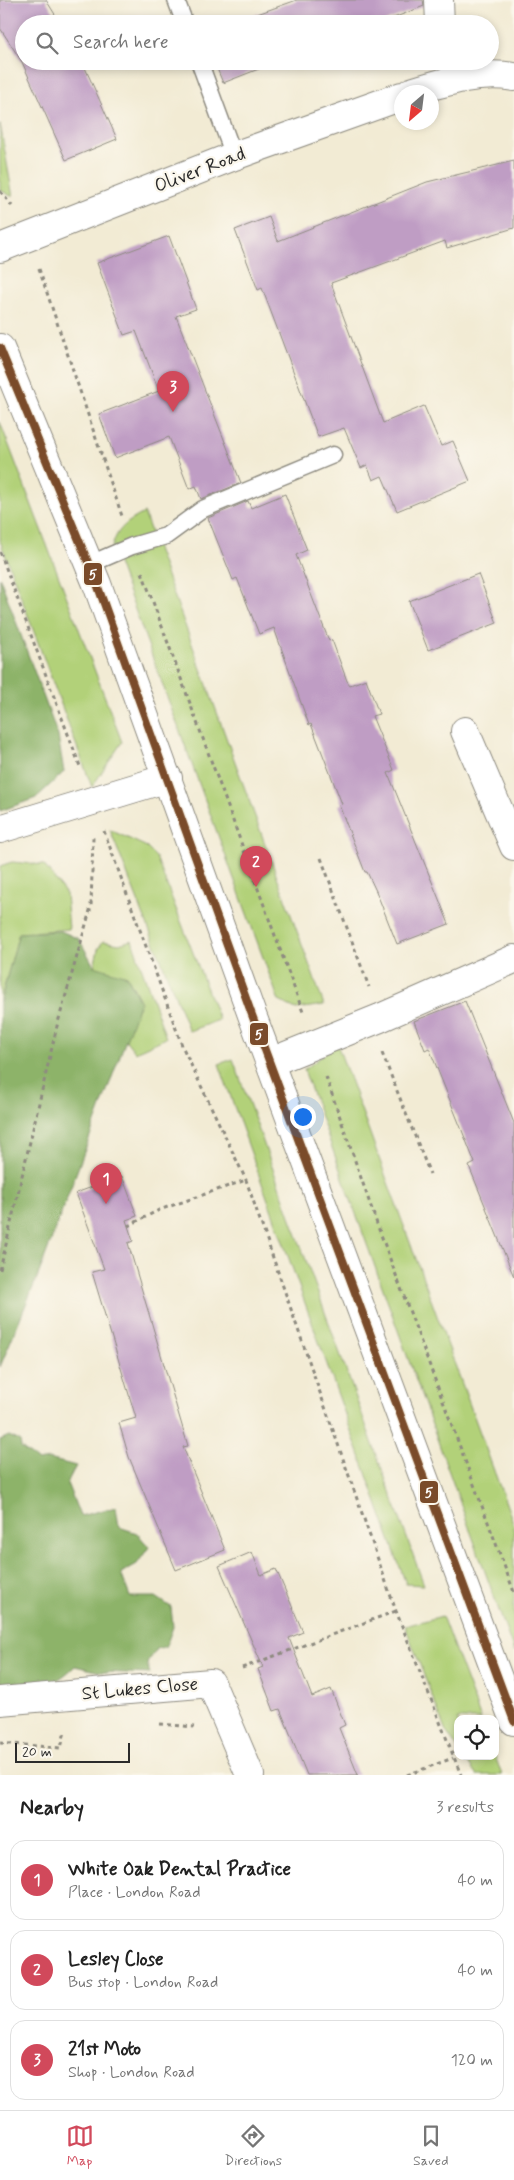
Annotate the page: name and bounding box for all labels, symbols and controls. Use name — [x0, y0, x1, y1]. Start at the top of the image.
search box — [15, 15, 499, 70]
icon: search — [33, 29, 61, 57]
text: Search here — [73, 30, 169, 55]
north arrow — [394, 85, 439, 130]
street label: Oliver Road — [151, 141, 249, 199]
pin: 3 — [157, 371, 189, 412]
line badge: 5 — [83, 562, 103, 586]
text: 5 — [89, 566, 98, 584]
pin: 2 — [240, 846, 272, 887]
line badge: 5 — [249, 1022, 269, 1046]
text: 5 — [255, 1026, 264, 1044]
your location — [290, 1104, 316, 1130]
pin: 1 — [90, 1163, 122, 1204]
line badge: 5 — [419, 1480, 439, 1504]
text: 5 — [425, 1484, 434, 1502]
street label: St Lukes Close — [81, 1671, 199, 1707]
map controls — [454, 1715, 499, 1760]
button: locate — [454, 1715, 499, 1760]
scale bar — [15, 1740, 130, 1763]
text: 20 m — [22, 1743, 52, 1761]
text: Nearby — [20, 1794, 84, 1822]
text: 3 results — [436, 1797, 494, 1818]
text: White Oak Dental Practice — [68, 1857, 291, 1882]
text: 1 — [33, 1870, 41, 1891]
text: 40 m — [457, 1870, 493, 1891]
text: Place · London Road — [68, 1882, 201, 1903]
text: Lesley Close — [68, 1947, 164, 1972]
text: 2 — [33, 1960, 41, 1981]
text: 40 m — [457, 1960, 493, 1981]
text: Bus stop · London Road — [68, 1972, 218, 1993]
text: 21st Moto — [68, 2037, 141, 2062]
text: 3 — [33, 2050, 41, 2071]
text: 120 m — [451, 2050, 493, 2071]
text: Shop · London Road — [68, 2062, 195, 2083]
tab: Map — [66, 2122, 94, 2170]
tab: Directions — [225, 2122, 282, 2170]
tab: Saved — [413, 2122, 448, 2170]

